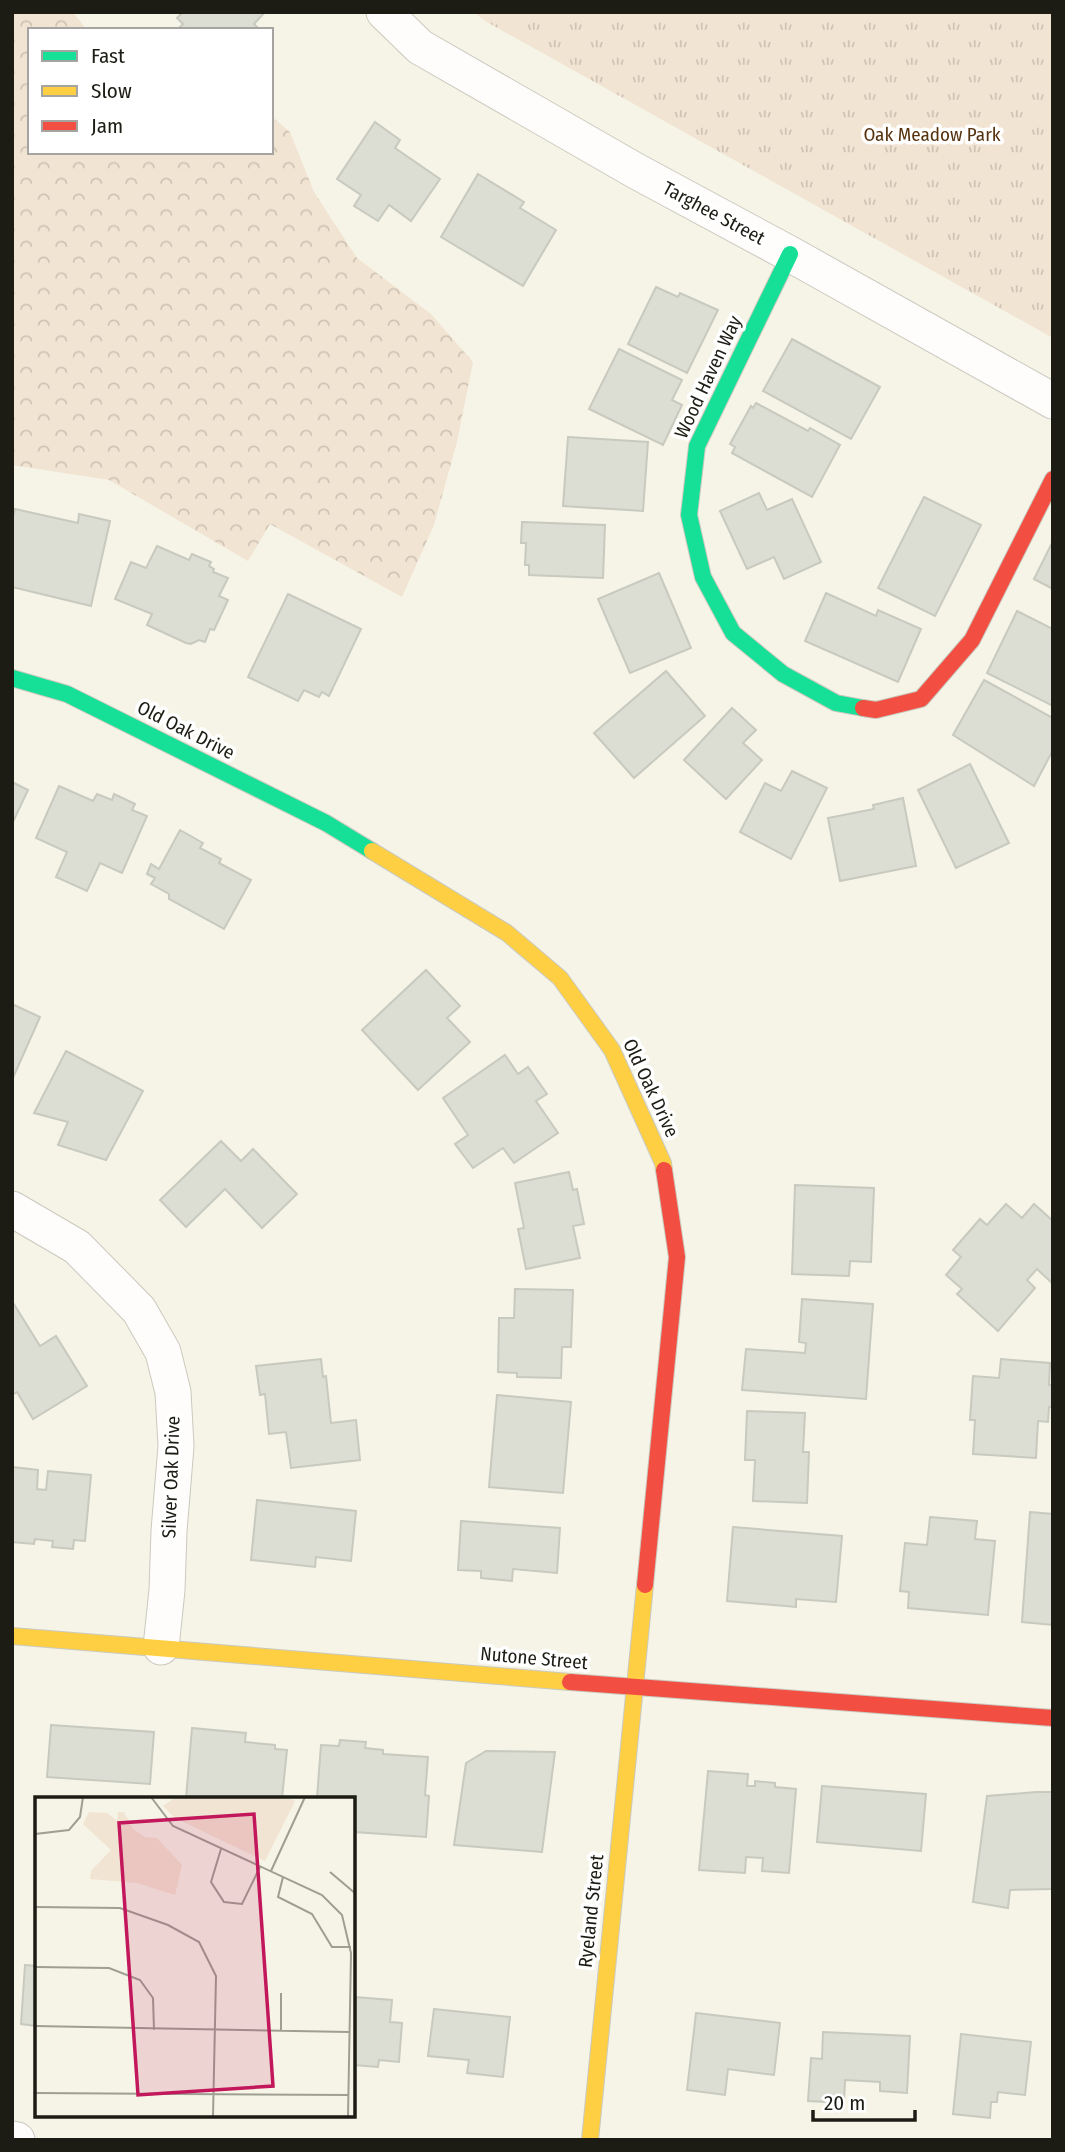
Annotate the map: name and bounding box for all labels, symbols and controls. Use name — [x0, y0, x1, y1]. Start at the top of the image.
legend — [28, 28, 273, 154]
text: Fast — [91, 43, 125, 69]
text: Slow — [91, 78, 132, 104]
text: Jam — [91, 113, 123, 139]
park label: Oak Meadow Park — [863, 123, 1001, 146]
street label: Targhee Street — [659, 176, 770, 250]
street label: Wood Haven Way — [670, 312, 747, 442]
street label: Old Oak Drive — [134, 696, 238, 764]
street label: Old Oak Drive — [618, 1035, 684, 1141]
street label: Silver Oak Drive — [157, 1415, 185, 1539]
street label: Nutone Street — [479, 1642, 590, 1674]
inset map — [35, 1797, 355, 2117]
street label: Ryeland Street — [574, 1852, 608, 1969]
scale bar — [813, 2078, 914, 2122]
text: 20 m — [824, 2090, 865, 2116]

